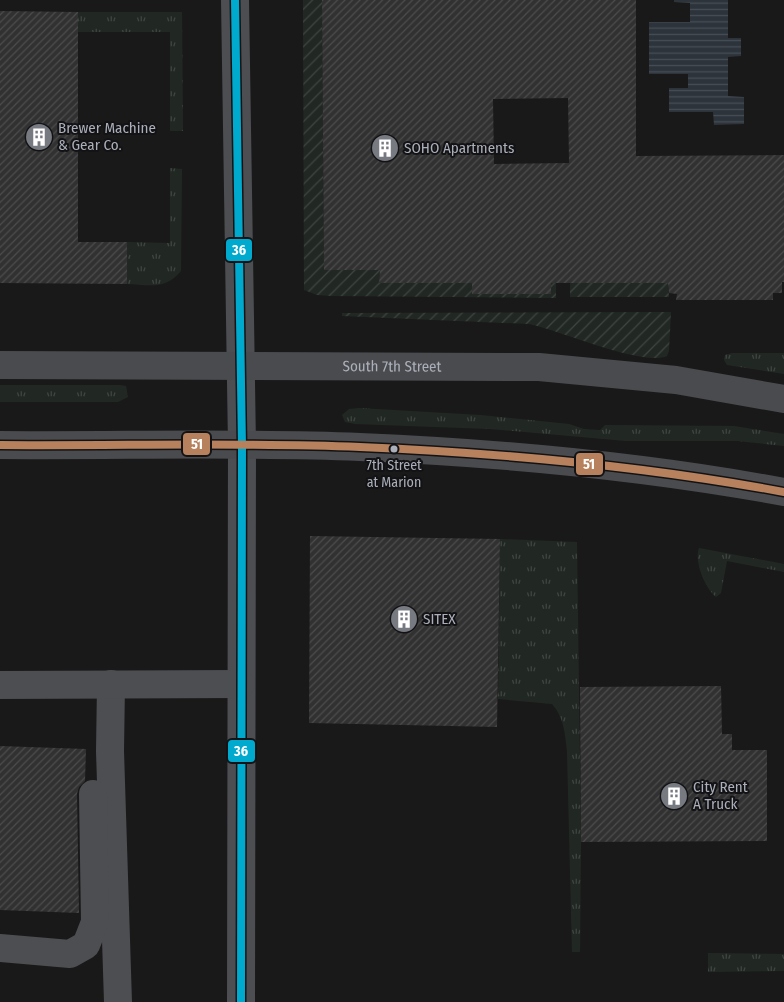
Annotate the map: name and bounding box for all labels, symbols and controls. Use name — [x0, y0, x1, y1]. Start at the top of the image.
place label: Brewer Machine & Gear Co. — [58, 119, 156, 154]
building icon: Brewer Machine & Gear Co. — [24, 122, 54, 152]
building icon: SOHO Apartments — [370, 133, 400, 163]
place label: SOHO Apartments — [404, 139, 514, 157]
line badge: 36 — [225, 238, 253, 262]
text: 36 — [231, 242, 246, 259]
street label: South 7th Street — [343, 357, 442, 376]
line badge: 51 — [182, 432, 211, 456]
text: 51 — [191, 436, 203, 453]
marker: 7th Street at Marion — [389, 444, 399, 454]
line badge: 51 — [575, 452, 604, 476]
text: 51 — [583, 456, 595, 473]
place label: 7th Street at Marion — [366, 457, 422, 491]
building icon: SITEX — [389, 604, 419, 634]
place label: SITEX — [423, 610, 456, 628]
line badge: 36 — [227, 739, 256, 763]
text: 36 — [233, 743, 248, 760]
place label: City Rent A Truck — [693, 778, 748, 813]
building icon: City Rent A Truck — [659, 781, 689, 811]

